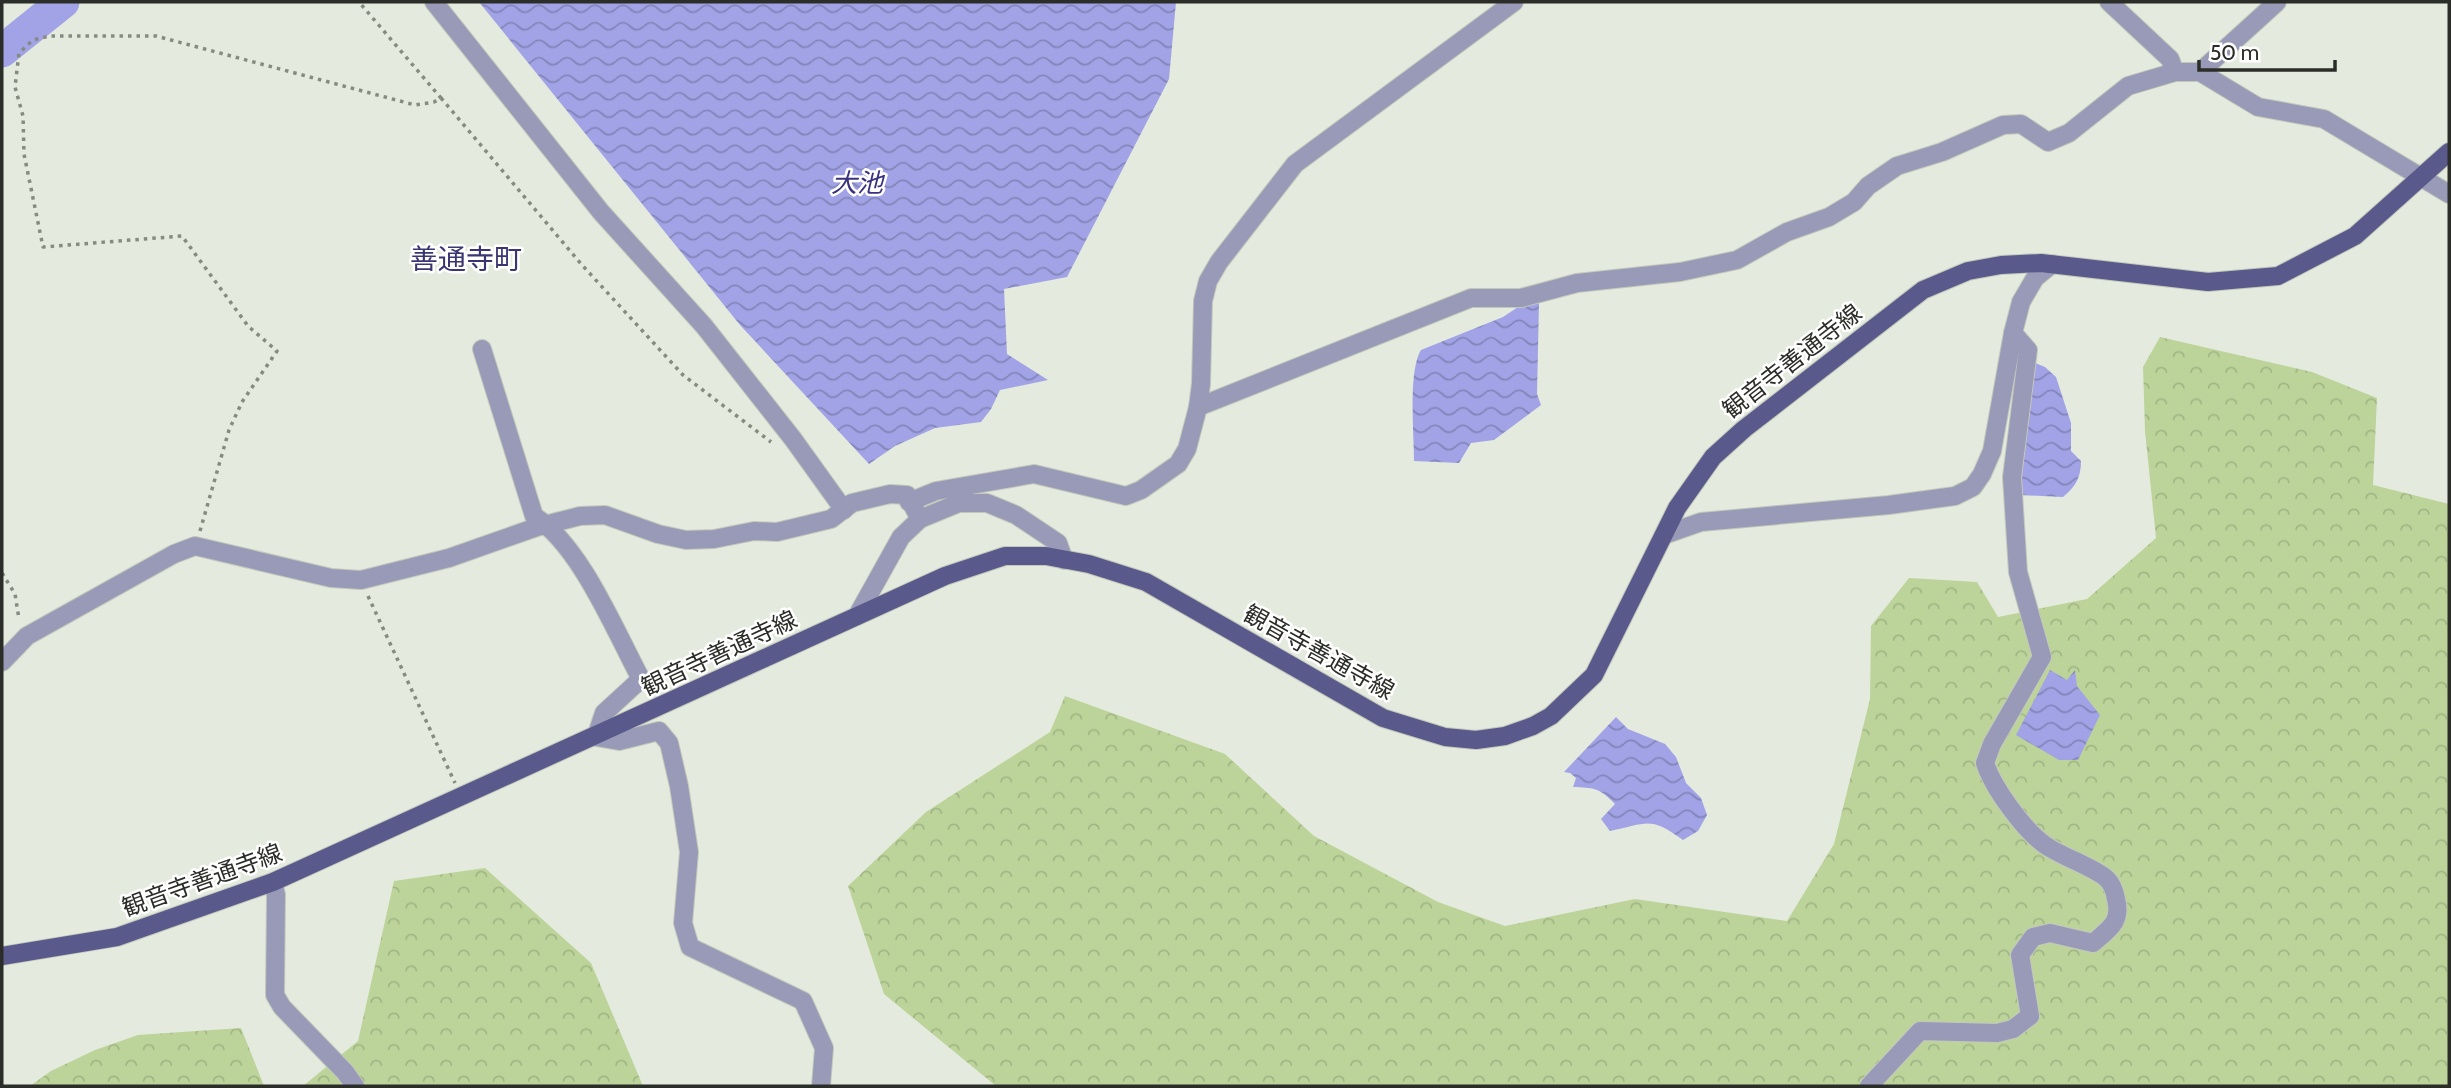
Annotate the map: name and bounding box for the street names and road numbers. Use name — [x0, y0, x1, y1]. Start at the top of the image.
street label: 観音寺善通寺線 — [1717, 298, 1867, 424]
street label: 観音寺善通寺線 — [1239, 599, 1399, 705]
street label: 観音寺善通寺線 — [637, 604, 801, 702]
street label: 観音寺善通寺線 — [118, 838, 286, 922]

